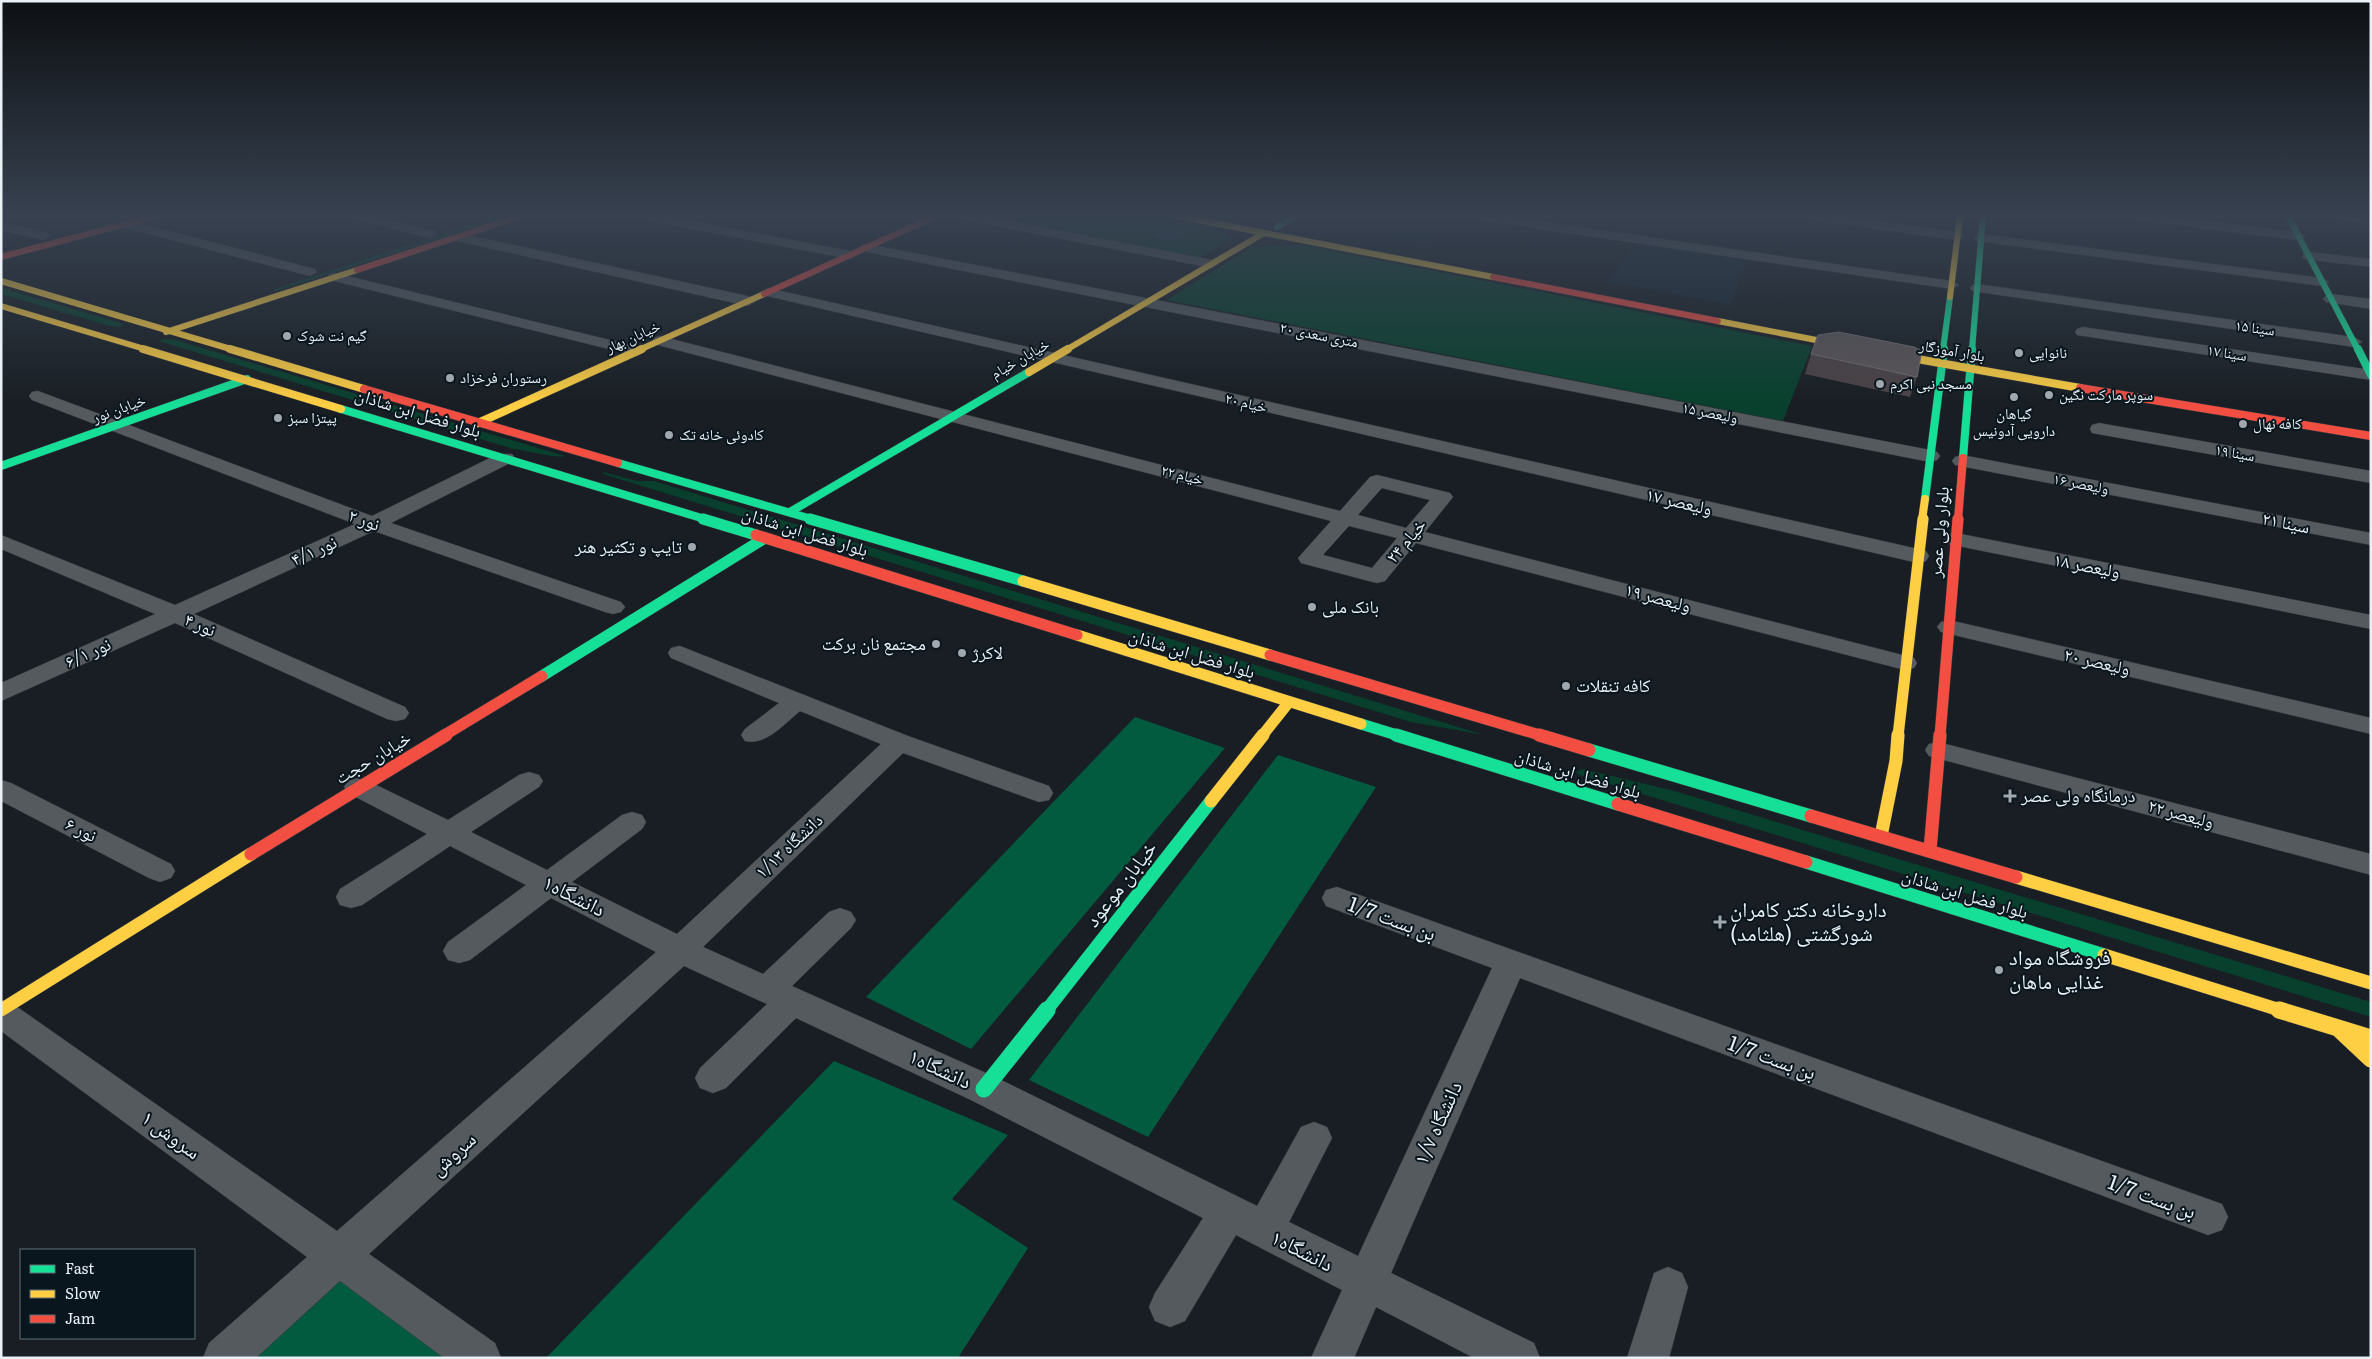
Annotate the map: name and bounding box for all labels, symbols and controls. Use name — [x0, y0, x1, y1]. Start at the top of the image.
street label: سینا ۱۵ — [2234, 312, 2277, 341]
street label: خیابان بهار — [600, 313, 664, 358]
street label: ۲۰ متری سعدی — [1278, 315, 1361, 352]
place label: گیم نت شوک — [297, 323, 367, 346]
marker: گیم نت شوک — [281, 330, 293, 342]
street label: خیابان خیام — [986, 331, 1053, 384]
street label: بلوار آموزگار — [1917, 332, 1987, 367]
street label: سینا ۱۷ — [2206, 337, 2249, 366]
place label: نانوایی — [2029, 340, 2067, 363]
marker: نانوایی — [2013, 347, 2025, 359]
place label: رستوران فرخزاد — [460, 365, 547, 388]
place label: مسجد نبی اکرم — [1890, 371, 1972, 394]
marker: رستوران فرخزاد — [444, 372, 456, 384]
marker: مسجد نبی اکرم — [1874, 378, 1886, 390]
street label: بلوار فضل ابن شاذان — [352, 380, 485, 444]
place label: سوپر مارکت نگین — [2059, 382, 2153, 405]
street label: خیام ۲۰ — [1223, 386, 1270, 418]
street label: خیابان نور — [88, 387, 149, 428]
marker: سوپر مارکت نگین — [2043, 389, 2055, 401]
marker: گیاهان دارویی آدونیس — [2008, 391, 2020, 403]
street label: ولیعصر ۱۵ — [1681, 395, 1740, 428]
place label: گیاهان دارویی آدونیس — [1973, 401, 2055, 441]
place label: پیتزا سبز — [287, 405, 337, 428]
place label: کافه نهال — [2253, 411, 2302, 434]
marker: پیتزا سبز — [272, 412, 284, 424]
marker: کافه نهال — [2237, 418, 2249, 430]
place label: کادوئی خانه تک — [679, 422, 764, 445]
marker: کادوئی خانه تک — [663, 429, 675, 441]
street label: سینا ۱۹ — [2214, 437, 2257, 466]
street label: خیام ۲۲ — [1159, 457, 1206, 490]
street label: ولیعصر ۱۶ — [2052, 466, 2111, 499]
street label: ولیعصر ۱۷ — [1644, 480, 1715, 521]
street label: بلوار ولی عصر — [1920, 485, 1955, 579]
street label: بلوار فضل ابن شاذان — [739, 499, 872, 563]
street label: نور ۲ — [345, 500, 384, 537]
street label: سینا ۲۱ — [2260, 504, 2312, 539]
street label: خیام ۲۴ — [1378, 512, 1432, 568]
street label: نور ۴/۱ — [286, 528, 341, 572]
place label: تایپ و تکثیر هنر — [574, 532, 682, 559]
marker: تایپ و تکثیر هنر — [686, 541, 698, 553]
street label: ولیعصر ۱۸ — [2052, 545, 2123, 584]
street label: ولیعصر ۱۹ — [1622, 575, 1694, 618]
place label: بانک ملی — [1322, 592, 1379, 619]
marker: بانک ملی — [1306, 601, 1318, 613]
street label: نور ۴ — [180, 605, 221, 642]
street label: بلوار فضل ابن شاذان — [1126, 621, 1259, 685]
place label: مجتمع نان برکت — [822, 629, 926, 656]
street label: نور ۶/۱ — [60, 630, 115, 674]
marker: مجتمع نان برکت — [930, 638, 942, 650]
place label: لاکرژ — [971, 638, 1003, 665]
street label: ولیعصر ۲۰ — [2062, 640, 2133, 681]
marker: لاکرژ — [956, 647, 968, 659]
place label: کافه تنقلات — [1576, 671, 1651, 698]
marker: کافه تنقلات — [1560, 680, 1572, 692]
street label: خیابان حجت — [329, 723, 415, 790]
street label: بلوار فضل ابن شاذان — [1512, 741, 1645, 805]
place label: درمانگاه ولی عصر — [2020, 781, 2135, 808]
marker: درمانگاه ولی عصر — [2003, 789, 2017, 803]
street label: ولیعصر ۲۲ — [2145, 791, 2217, 834]
street label: دانشگاه ۱/۱۳ — [748, 806, 828, 884]
street label: نور ۶ — [61, 809, 102, 848]
street label: خیابان موعود — [1075, 833, 1163, 932]
street label: بلوار فضل ابن شاذان — [1899, 861, 2032, 925]
street label: دانشگاه۱ — [539, 865, 612, 923]
street label: بن بست 1/7 — [1345, 886, 1441, 947]
place label: داروخانه دکتر کامران شورگشتی (هلثامد) — [1730, 892, 1887, 947]
marker: داروخانه دکتر کامران شورگشتی (هلثامد) — [1714, 916, 1726, 928]
place label: فروشگاه مواد غذایی ماهان — [2009, 940, 2111, 995]
marker: فروشگاه مواد غذایی ماهان — [1993, 964, 2005, 976]
street label: بن بست 1/7 — [1725, 1025, 1821, 1086]
street label: دانشگاه۱ — [904, 1039, 978, 1095]
street label: دانشگاه ۱/۷ — [1403, 1075, 1468, 1169]
street label: سروش ۱ — [136, 1101, 209, 1165]
street label: سروش — [421, 1123, 482, 1182]
street label: بن بست 1/7 — [2105, 1164, 2201, 1225]
street label: دانشگاه۱ — [1267, 1220, 1340, 1278]
legend — [20, 1249, 195, 1339]
text: Fast — [65, 1256, 94, 1279]
text: Slow — [65, 1281, 100, 1304]
text: Jam — [65, 1306, 96, 1329]

